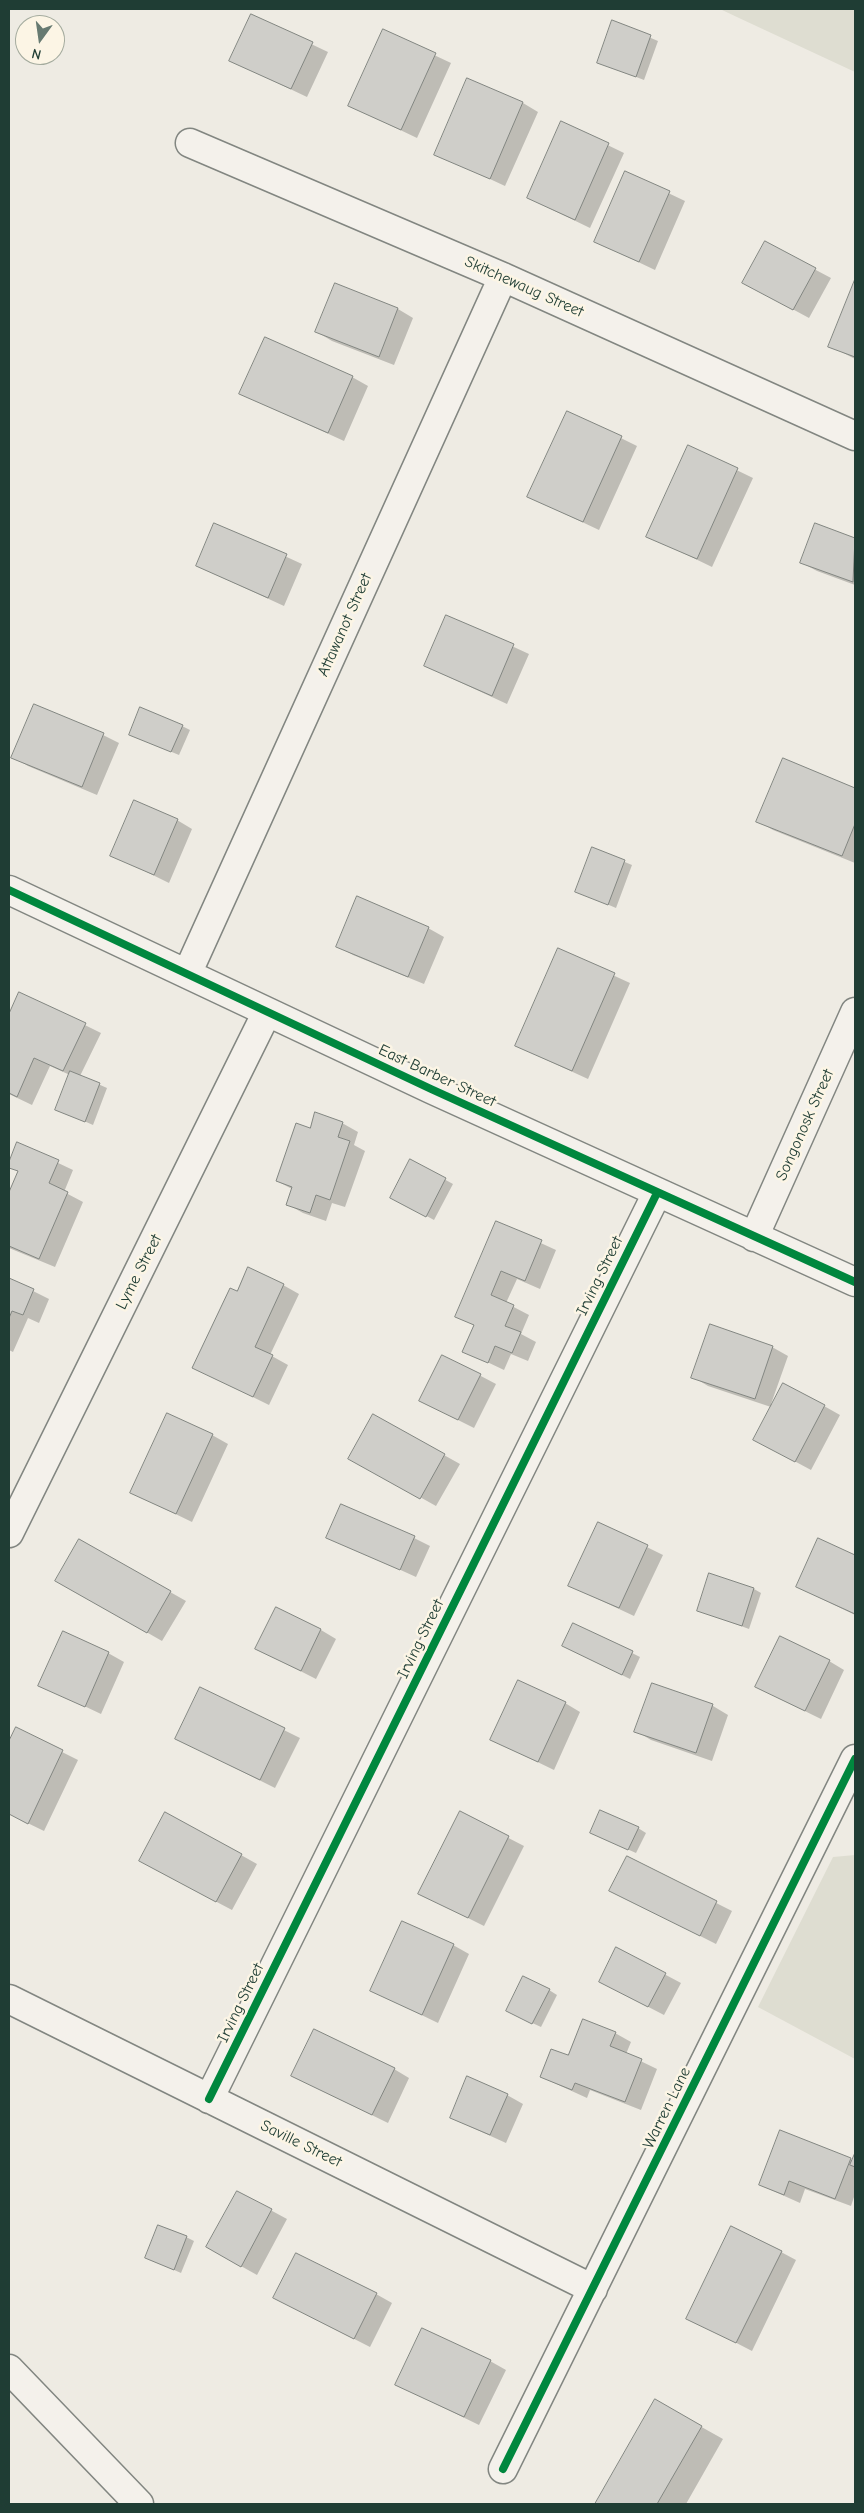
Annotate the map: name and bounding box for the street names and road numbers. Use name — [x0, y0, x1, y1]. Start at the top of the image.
street label: Skitchewaug Street — [462, 252, 586, 322]
street label: Attawanot Street — [314, 570, 376, 680]
street label: East Barber Street — [375, 1040, 499, 1112]
street label: Songonosk Street — [772, 1066, 838, 1184]
street label: Lyme Street — [112, 1231, 166, 1313]
street label: Irving Street — [573, 1233, 627, 1319]
street label: Irving Street — [394, 1596, 448, 1682]
street label: Irving Street — [214, 1960, 268, 2046]
street label: Warren Lane — [639, 2064, 695, 2152]
street label: Saville Street — [257, 2116, 345, 2172]

